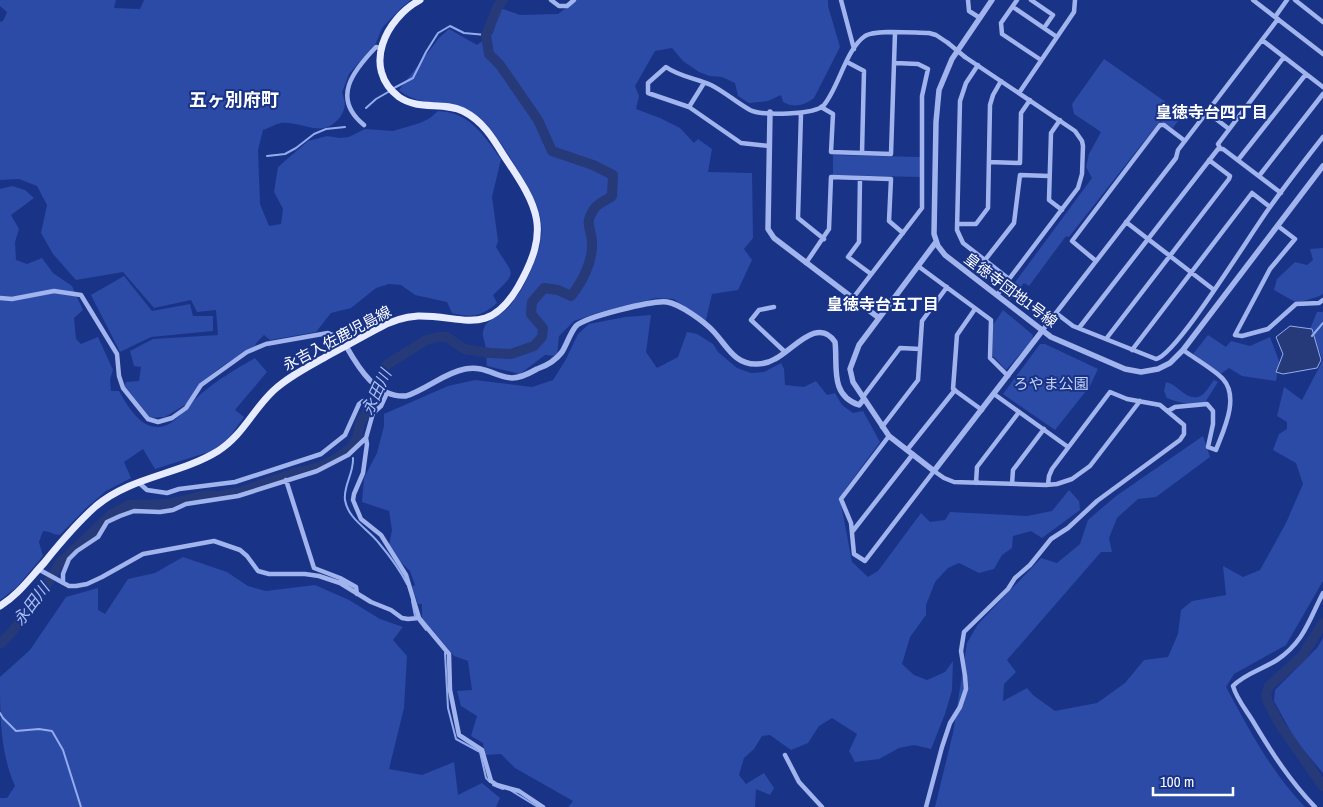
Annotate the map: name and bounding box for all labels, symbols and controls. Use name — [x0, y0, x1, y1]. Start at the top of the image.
district label: 五ヶ別府町 — [189, 87, 279, 112]
district label: 皇徳寺台四丁目 — [1156, 101, 1268, 123]
street label: 皇徳寺団地1号線 — [960, 248, 1062, 332]
district label: 皇徳寺台五丁目 — [827, 293, 939, 315]
street label: 永吉入佐鹿児島線 — [279, 301, 395, 375]
water label: 永田川 — [356, 364, 397, 418]
park label: ろやま公園 — [1013, 373, 1089, 394]
water label: 永田川 — [8, 577, 55, 630]
scale bar — [1153, 764, 1233, 796]
text: 100 m — [1160, 771, 1194, 792]

